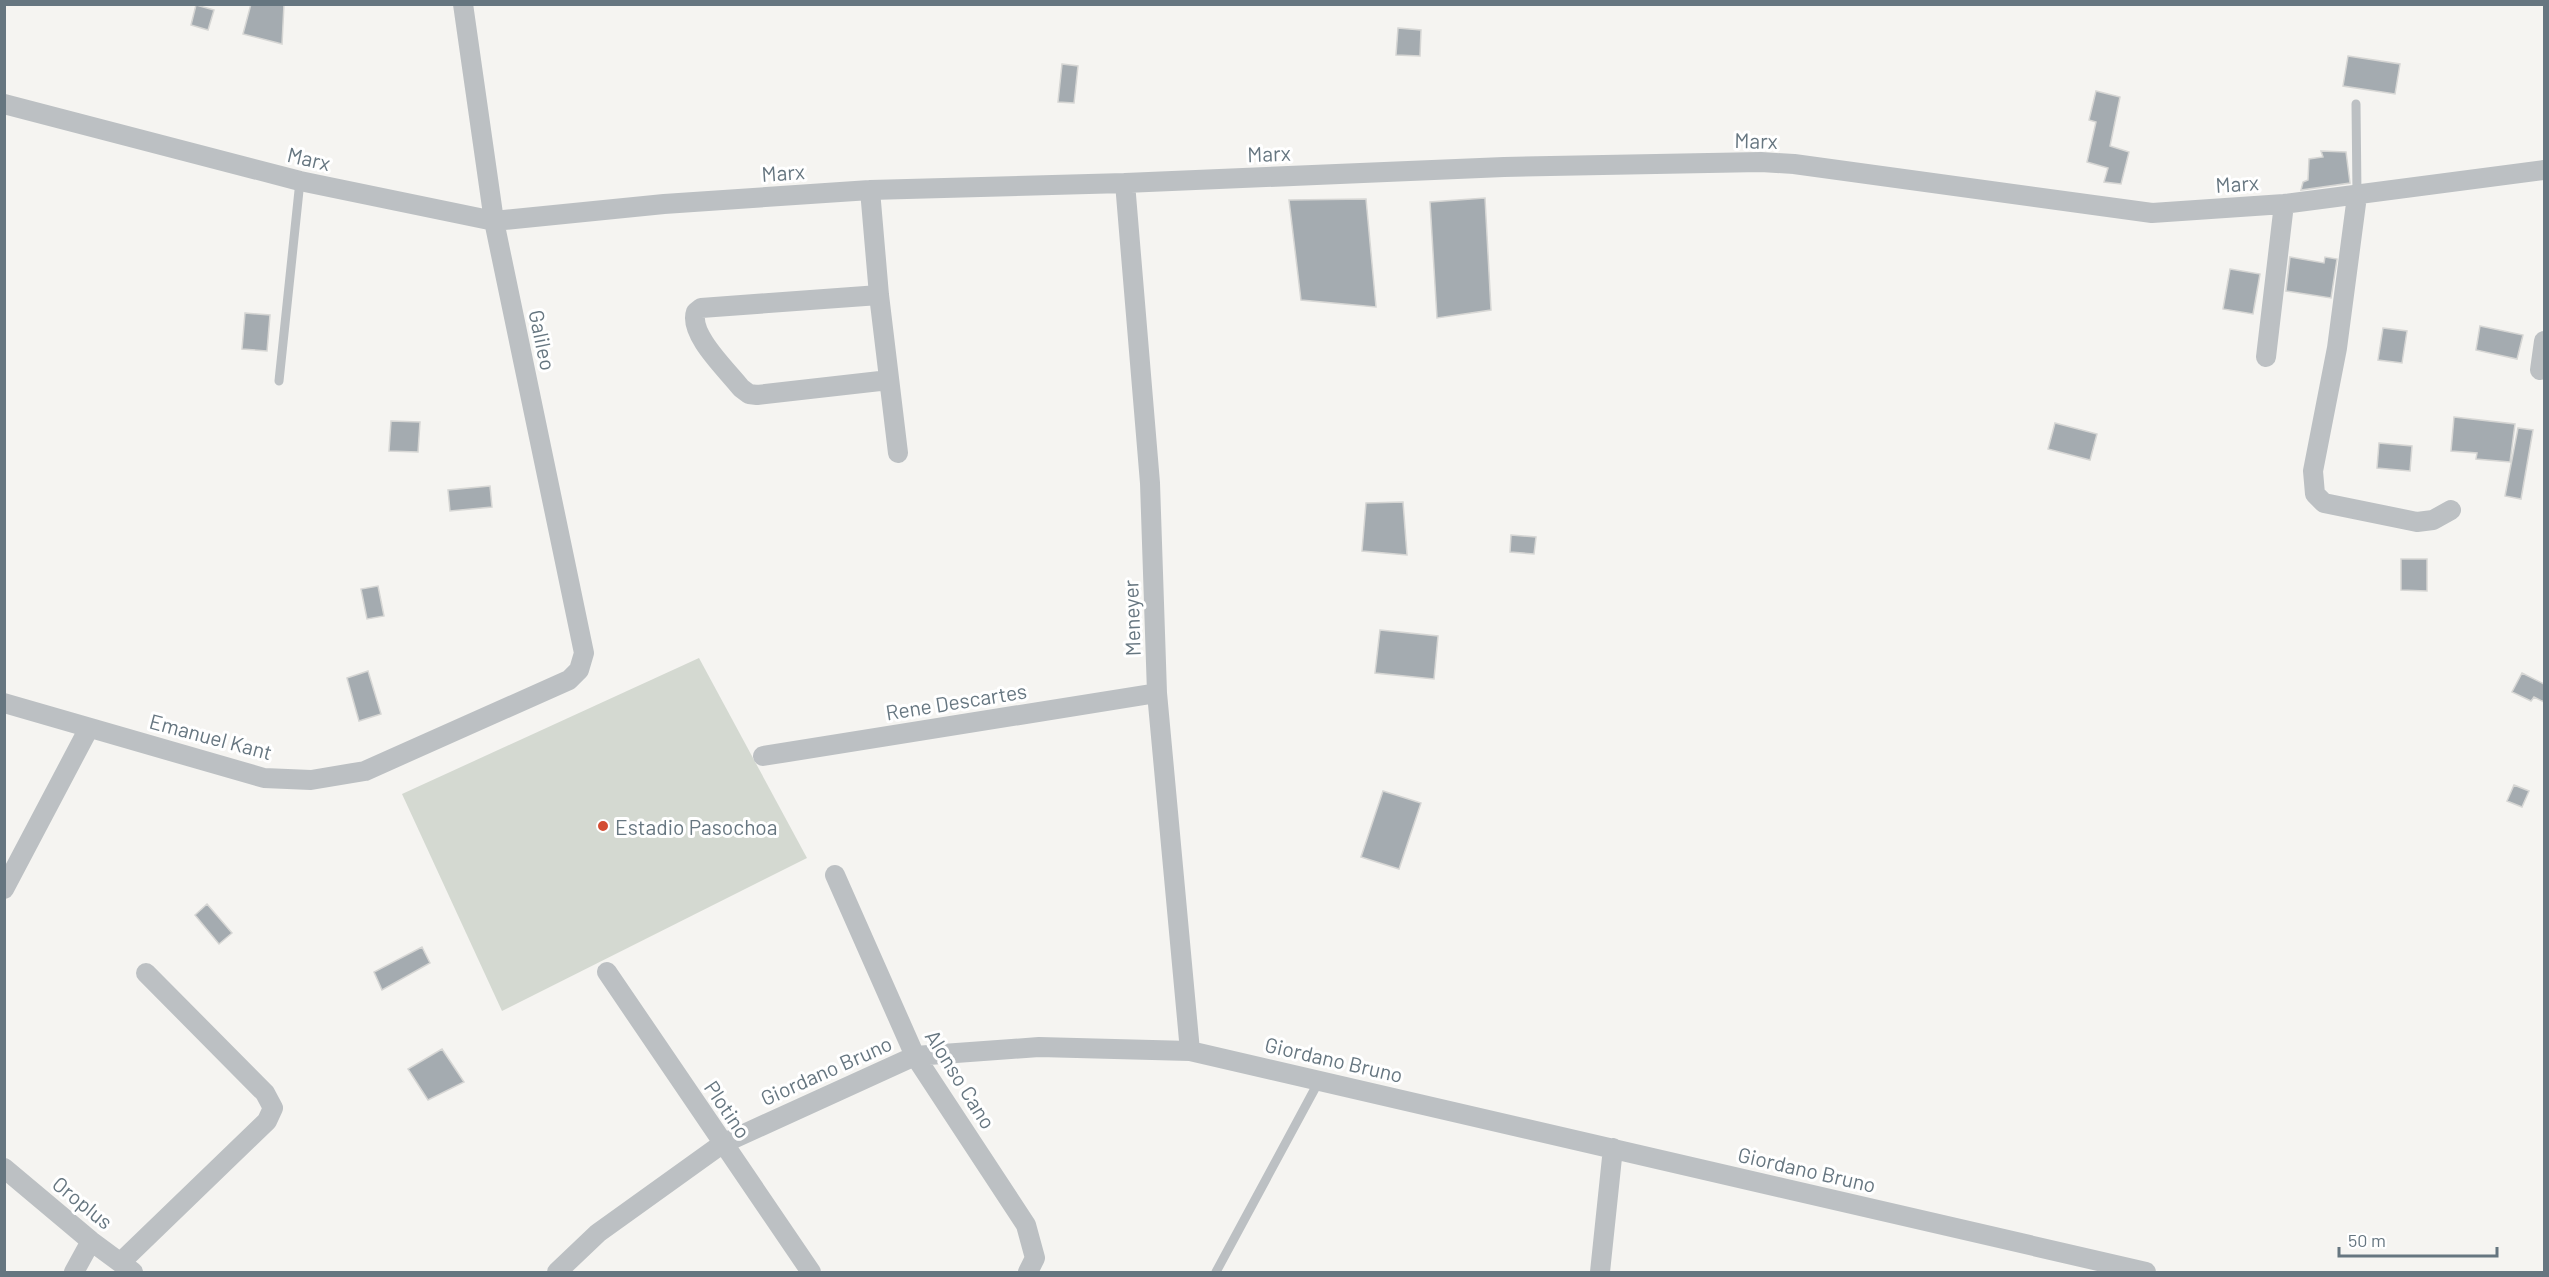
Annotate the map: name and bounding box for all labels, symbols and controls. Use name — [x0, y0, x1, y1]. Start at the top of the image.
street label: Marx — [1734, 127, 1778, 153]
street label: Marx — [1247, 140, 1291, 166]
street label: Marx — [285, 141, 333, 175]
street label: Marx — [760, 158, 806, 186]
street label: Marx — [2214, 169, 2260, 197]
street label: Galileo — [524, 308, 562, 372]
street label: Meneyer — [1117, 579, 1145, 657]
street label: Rene Descartes — [884, 677, 1028, 725]
street label: Emanuel Kant — [147, 708, 275, 764]
place label: Estadio Pasochoa — [615, 814, 778, 839]
marker: Estadio Pasochoa — [596, 819, 610, 833]
street label: Alonso Cano — [921, 1025, 1001, 1133]
street label: Giordano Bruno — [757, 1030, 895, 1110]
street label: Giordano Bruno — [1263, 1031, 1405, 1087]
street label: Plotino — [700, 1075, 756, 1143]
street label: Giordano Bruno — [1736, 1141, 1878, 1197]
street label: Oroplus — [48, 1170, 118, 1234]
scale bar — [2339, 1220, 2496, 1258]
text: 50 m — [2348, 1229, 2386, 1251]

